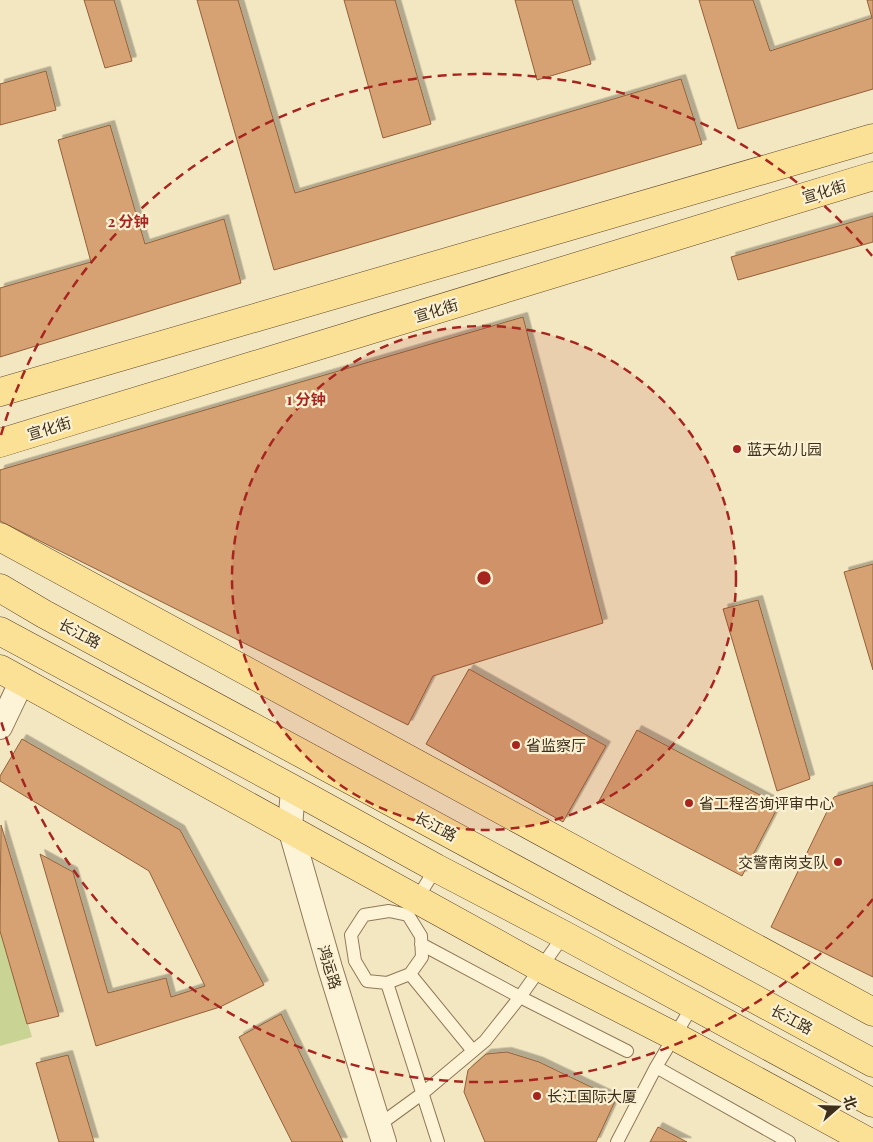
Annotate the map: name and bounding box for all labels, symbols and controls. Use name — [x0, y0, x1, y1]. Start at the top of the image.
street label: 宣化街 — [800, 175, 848, 207]
text: 2 分钟 — [107, 211, 149, 231]
street label: 宣化街 — [412, 294, 460, 326]
text: 1 分钟 — [286, 389, 326, 409]
street label: 宣化街 — [25, 412, 73, 444]
place label: 蓝天幼儿园 — [747, 439, 822, 459]
marker: 蓝天幼儿园 — [731, 443, 743, 455]
centre of rings — [475, 569, 493, 587]
street label: 长江路 — [55, 614, 105, 652]
place label: 省监察厅 — [526, 735, 586, 755]
marker: 省监察厅 — [510, 739, 522, 751]
place label: 省工程咨询评审中心 — [699, 793, 834, 813]
marker: 省工程咨询评审中心 — [683, 797, 695, 809]
street label: 长江路 — [411, 807, 461, 845]
place label: 交警南岗支队 — [738, 852, 828, 872]
marker: 交警南岗支队 — [832, 856, 844, 868]
street label: 鸿运路 — [314, 943, 346, 991]
street label: 长江路 — [767, 1000, 817, 1038]
north arrow — [813, 1082, 863, 1132]
place label: 长江国际大厦 — [547, 1086, 637, 1106]
marker: 长江国际大厦 — [531, 1090, 543, 1102]
text: 北 — [839, 1093, 862, 1112]

